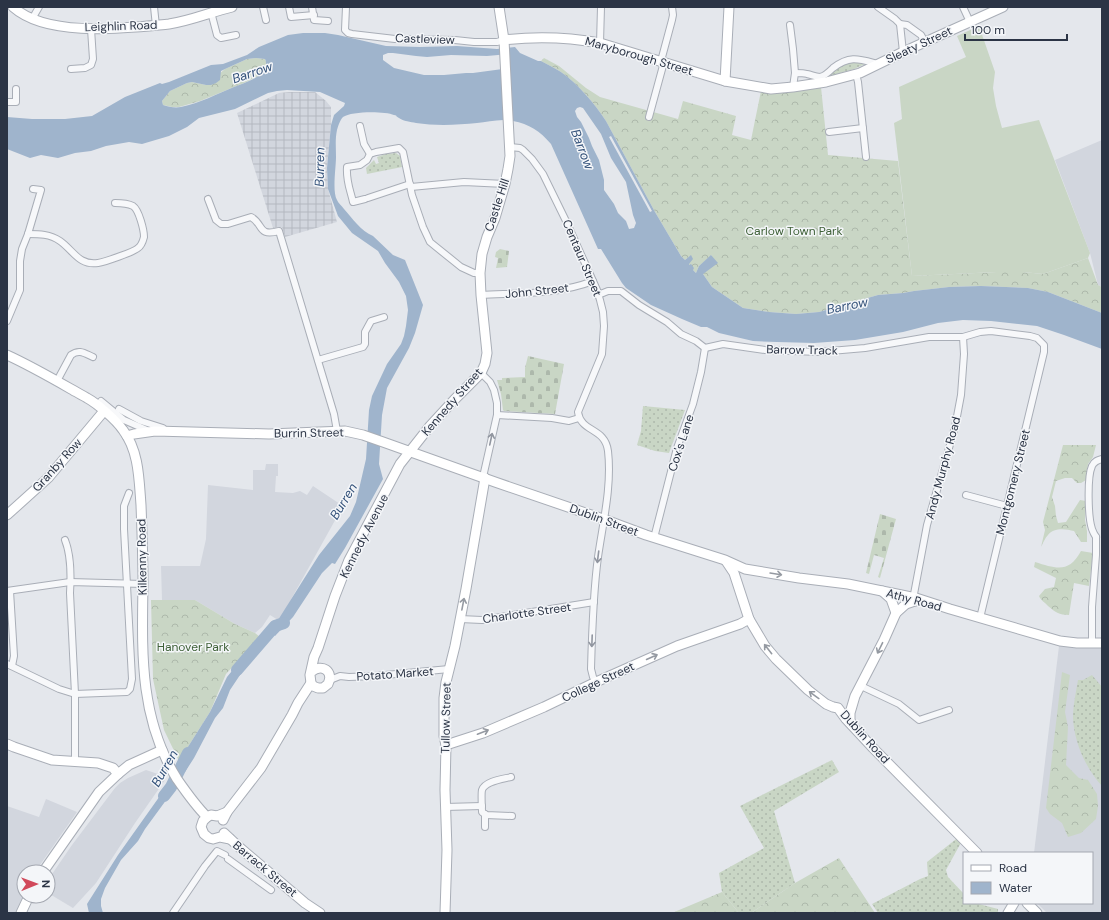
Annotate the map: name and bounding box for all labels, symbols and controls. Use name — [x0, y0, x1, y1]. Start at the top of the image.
scale bar — [965, 16, 1067, 42]
street label: Leighlin Road — [84, 17, 158, 35]
text: 100 m — [971, 22, 1005, 38]
street label: Sleaty Street — [883, 23, 955, 67]
street label: Castleview — [395, 30, 455, 48]
street label: Maryborough Street — [583, 33, 695, 79]
water label: Barrow — [230, 57, 276, 87]
water label: Barrow — [567, 127, 598, 173]
water label: Burren — [311, 147, 328, 187]
street label: Castle Hill — [481, 177, 513, 233]
street label: Centaur Street — [559, 217, 606, 299]
park label: Carlow Town Park — [746, 223, 842, 239]
street label: John Street — [504, 280, 570, 302]
water label: Barrow — [825, 293, 870, 318]
street label: Barrow Track — [766, 341, 838, 359]
street label: Kennedy Street — [418, 364, 486, 439]
street label: Cox's Lane — [664, 412, 698, 474]
street label: Andy Murphy Road — [922, 415, 964, 521]
street label: Burrin Street — [274, 424, 344, 442]
street label: Montgomery Street — [992, 427, 1034, 536]
one-way arrow — [488, 433, 496, 446]
street label: Granby Row — [29, 435, 85, 495]
water label: Burren — [326, 480, 361, 523]
street label: Kennedy Avenue — [336, 491, 392, 581]
street label: Dublin Street — [567, 500, 641, 540]
street label: Kilkenny Road — [133, 519, 151, 595]
one-way arrow — [594, 550, 602, 563]
one-way arrow — [769, 570, 782, 578]
street label: Athy Road — [885, 585, 943, 615]
one-way arrow — [460, 598, 468, 611]
street label: Charlotte Street — [482, 599, 573, 627]
one-way arrow — [588, 634, 596, 647]
park label: Hanover Park — [157, 639, 229, 655]
one-way arrow — [875, 642, 883, 654]
one-way arrow — [764, 644, 773, 655]
one-way arrow — [646, 653, 658, 660]
street label: College Street — [559, 658, 637, 706]
street label: Potato Market — [356, 663, 434, 685]
street label: Tullow Street — [437, 682, 455, 754]
one-way arrow — [809, 691, 820, 699]
street label: Dublin Road — [837, 707, 893, 767]
one-way arrow — [476, 728, 488, 736]
water label: Burren — [147, 747, 182, 790]
street label: Barrack Street — [229, 837, 301, 901]
legend — [963, 852, 1093, 904]
text: Road — [999, 860, 1027, 876]
north arrow — [16, 864, 56, 904]
text: N — [39, 880, 53, 888]
text: Water — [999, 880, 1033, 896]

